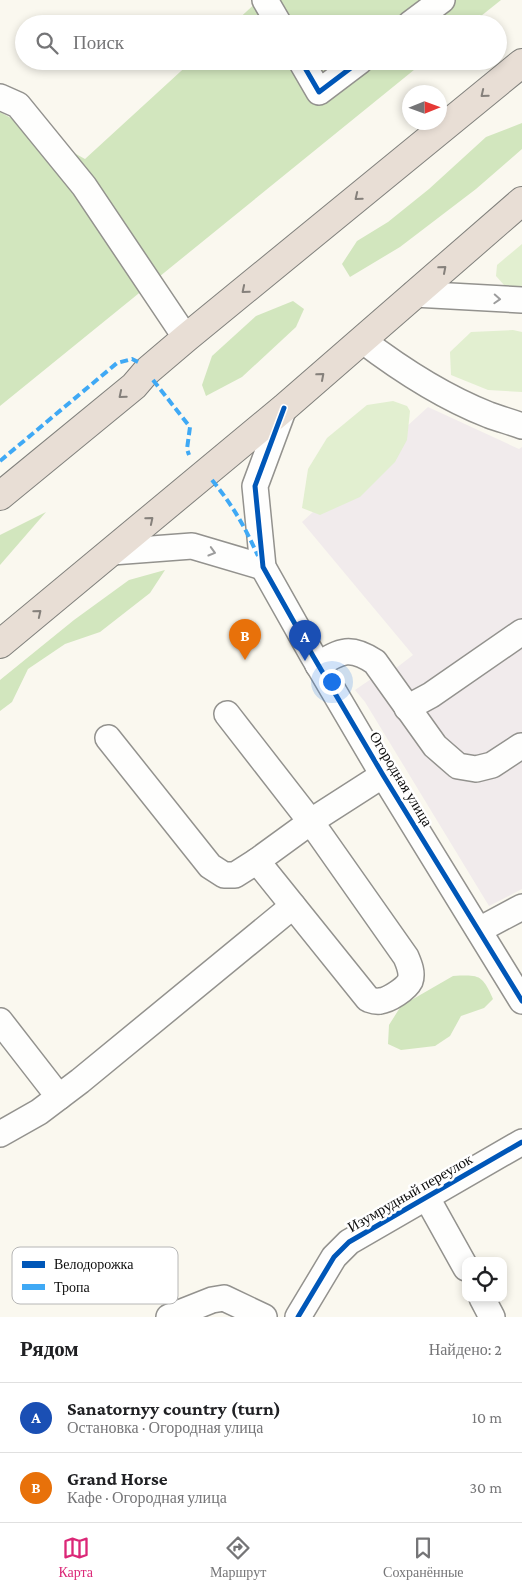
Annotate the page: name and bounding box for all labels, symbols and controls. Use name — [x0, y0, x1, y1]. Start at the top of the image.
search box — [15, 15, 507, 70]
icon: search — [33, 29, 61, 57]
text: Поиск — [73, 32, 124, 53]
north arrow — [402, 85, 447, 130]
one-way arrow — [481, 89, 490, 97]
one-way arrow — [355, 191, 364, 200]
one-way arrow — [438, 265, 447, 274]
one-way arrow — [242, 284, 251, 293]
one-way arrow — [493, 293, 501, 304]
one-way arrow — [315, 373, 324, 382]
one-way arrow — [119, 390, 128, 398]
one-way arrow — [144, 517, 153, 526]
one-way arrow — [208, 546, 217, 557]
one-way arrow — [32, 609, 41, 618]
pin: B — [229, 619, 261, 660]
pin: A — [289, 620, 321, 661]
your location — [319, 669, 345, 695]
street label: Огородная улица — [366, 729, 436, 830]
street label: Изумрудный переулок — [345, 1150, 476, 1235]
legend — [12, 1247, 178, 1304]
text: Велодорожка — [54, 1256, 134, 1272]
map controls — [462, 1257, 507, 1302]
button: locate — [462, 1257, 507, 1302]
text: Тропа — [54, 1279, 91, 1295]
text: Рядом — [20, 1337, 79, 1361]
text: Найдено: 2 — [429, 1341, 502, 1358]
text: Sanatornyy country (turn) — [67, 1398, 281, 1419]
text: A — [31, 1409, 41, 1426]
text: 10 m — [472, 1409, 502, 1426]
text: Остановка · Огородная улица — [67, 1419, 263, 1436]
text: Grand Horse — [67, 1468, 168, 1489]
text: B — [31, 1479, 41, 1496]
text: 30 m — [470, 1479, 502, 1496]
text: Кафе · Огородная улица — [67, 1489, 227, 1506]
tab: Карта — [58, 1534, 93, 1581]
tab: Маршрут — [210, 1534, 266, 1581]
tab: Сохранённые — [383, 1534, 464, 1581]

